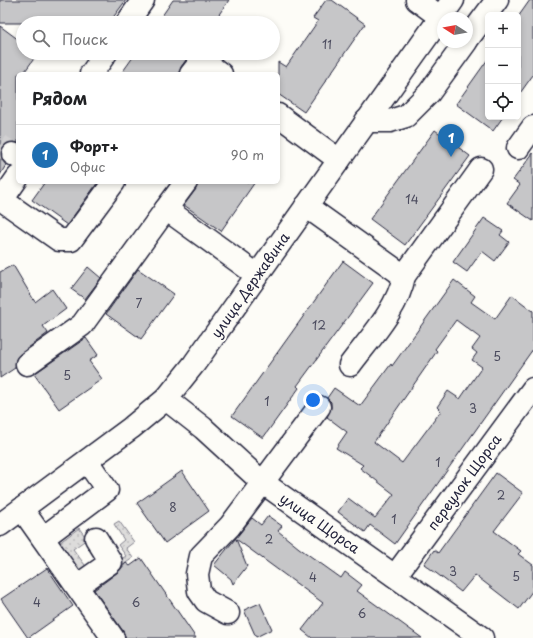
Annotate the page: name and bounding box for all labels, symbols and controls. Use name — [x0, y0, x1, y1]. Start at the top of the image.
north arrow — [437, 12, 473, 48]
map controls — [485, 12, 521, 120]
button: + — [485, 12, 521, 48]
search box — [16, 16, 280, 60]
icon: search — [30, 27, 52, 49]
text: Поиск — [62, 27, 108, 50]
house number: 11 — [322, 35, 332, 53]
button: − — [485, 48, 521, 84]
button: locate — [485, 84, 521, 120]
text: Рядом — [32, 85, 87, 111]
pin: 1 — [438, 124, 464, 157]
text: Форт+ — [70, 134, 119, 157]
text: 1 — [42, 145, 48, 164]
text: 90 m — [231, 145, 264, 164]
text: Офис — [70, 157, 105, 176]
house number: 14 — [405, 190, 419, 208]
street label: улица Державина — [206, 228, 294, 342]
house number: 7 — [136, 294, 143, 312]
house number: 12 — [312, 316, 326, 334]
house number: 5 — [493, 347, 501, 365]
house number: 5 — [63, 366, 71, 384]
your location — [303, 390, 323, 410]
house number: 1 — [264, 392, 270, 410]
house number: 3 — [469, 399, 477, 417]
street label: переулок Щорса — [422, 429, 506, 535]
house number: 1 — [435, 453, 441, 471]
house number: 2 — [497, 486, 505, 504]
street label: улица Щорса — [276, 488, 365, 559]
house number: 8 — [169, 498, 177, 516]
house number: 1 — [391, 510, 397, 528]
house number: 2 — [265, 530, 273, 548]
house number: 3 — [449, 562, 457, 580]
house number: 5 — [512, 567, 520, 585]
house number: 4 — [309, 568, 317, 586]
house number: 4 — [33, 593, 41, 611]
house number: 6 — [132, 593, 140, 611]
house number: 6 — [358, 604, 366, 622]

